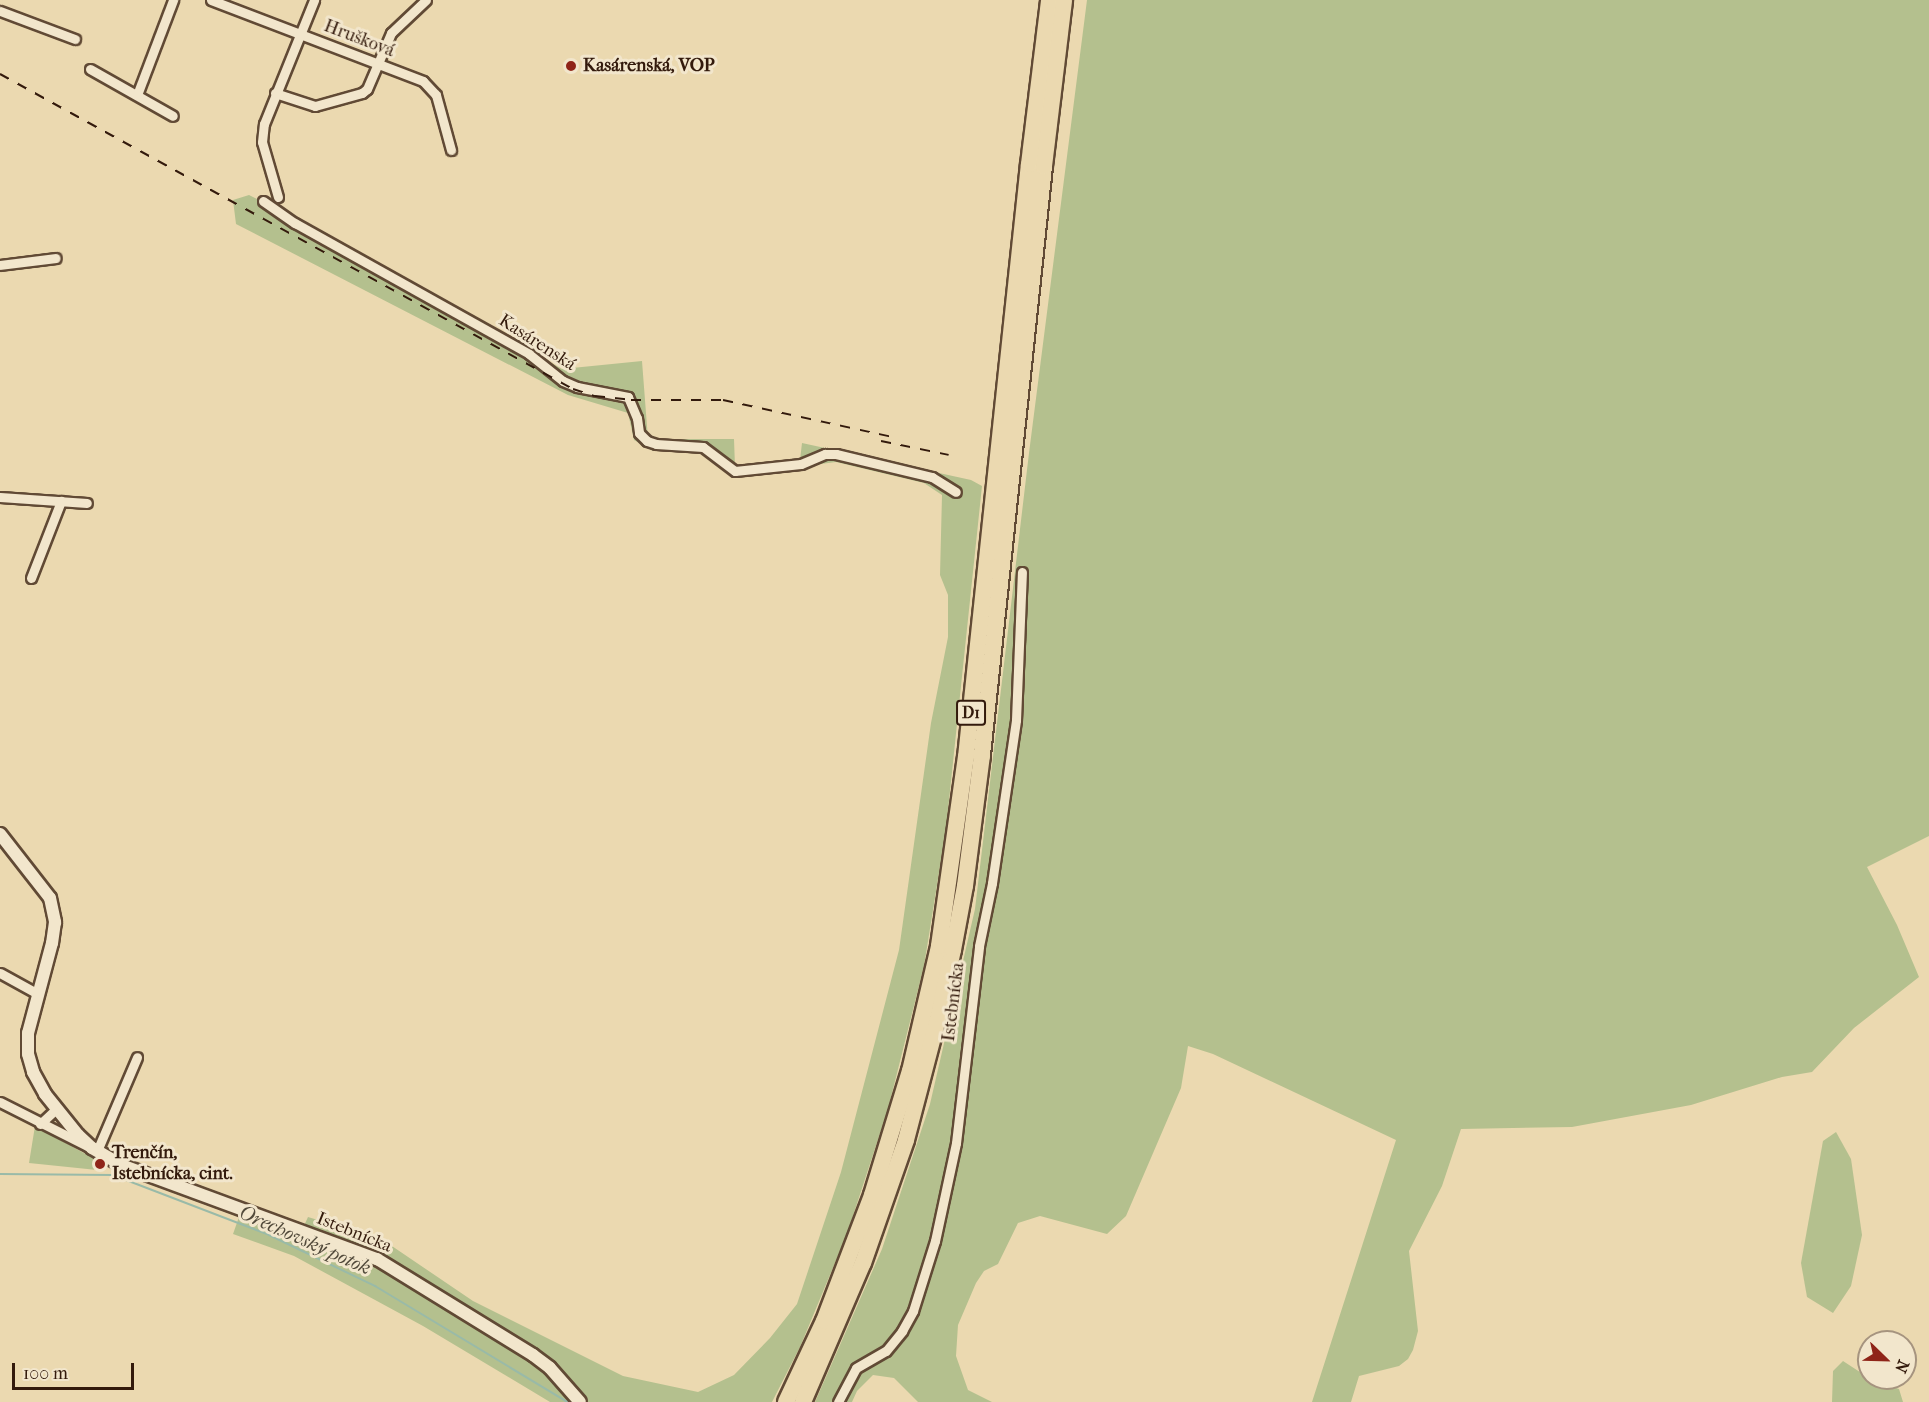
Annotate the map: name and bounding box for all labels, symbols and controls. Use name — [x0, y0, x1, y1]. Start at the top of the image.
street label: Hrušková — [321, 16, 397, 62]
place label: Kasárenská, VOP — [583, 55, 715, 77]
marker: Kasárenská, VOP — [564, 59, 578, 73]
street label: Kasárenská — [494, 310, 580, 376]
road number: D1 — [956, 700, 986, 726]
street label: Istebnícka — [938, 961, 970, 1043]
place label: Trenčín, Istebnícka, cint. — [112, 1143, 233, 1186]
marker: Trenčín, Istebnícka, cint. — [93, 1157, 107, 1171]
water label: Orechovský potok — [235, 1200, 375, 1280]
street label: Istebnícka — [313, 1208, 395, 1258]
north arrow — [1857, 1330, 1917, 1390]
scale bar — [15, 1351, 136, 1389]
text: N — [1891, 1357, 1913, 1376]
text: 100 m — [23, 1363, 68, 1384]

